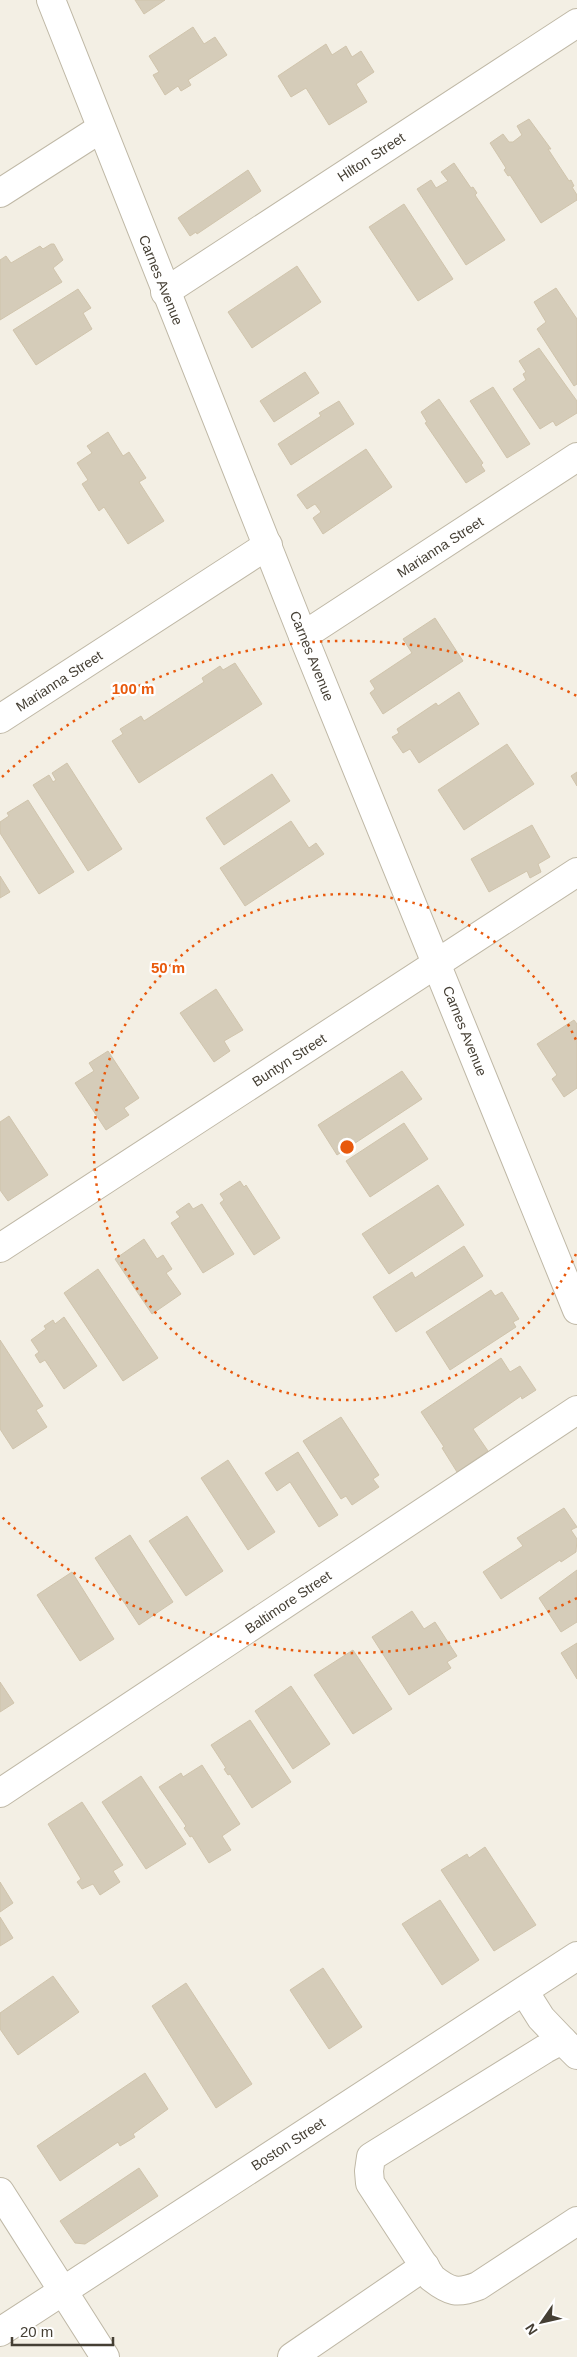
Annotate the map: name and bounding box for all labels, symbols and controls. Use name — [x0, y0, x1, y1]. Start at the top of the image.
street label: Hilton Street — [334, 129, 408, 185]
street label: Carnes Avenue — [136, 233, 186, 327]
street label: Marianna Street — [394, 513, 486, 581]
street label: Carnes Avenue — [287, 609, 337, 703]
street label: Marianna Street — [13, 647, 105, 715]
text: 100 m — [112, 680, 154, 697]
text: 50 m — [151, 959, 185, 976]
street label: Carnes Avenue — [440, 984, 490, 1078]
street label: Buntyn Street — [249, 1030, 329, 1090]
centre of rings — [338, 1138, 356, 1156]
street label: Baltimore Street — [242, 1567, 334, 1637]
street label: Boston Street — [248, 2114, 328, 2174]
north arrow — [517, 2297, 567, 2347]
scale bar — [12, 2314, 114, 2346]
text: N — [522, 2321, 541, 2338]
text: 20 m — [20, 2323, 53, 2340]

